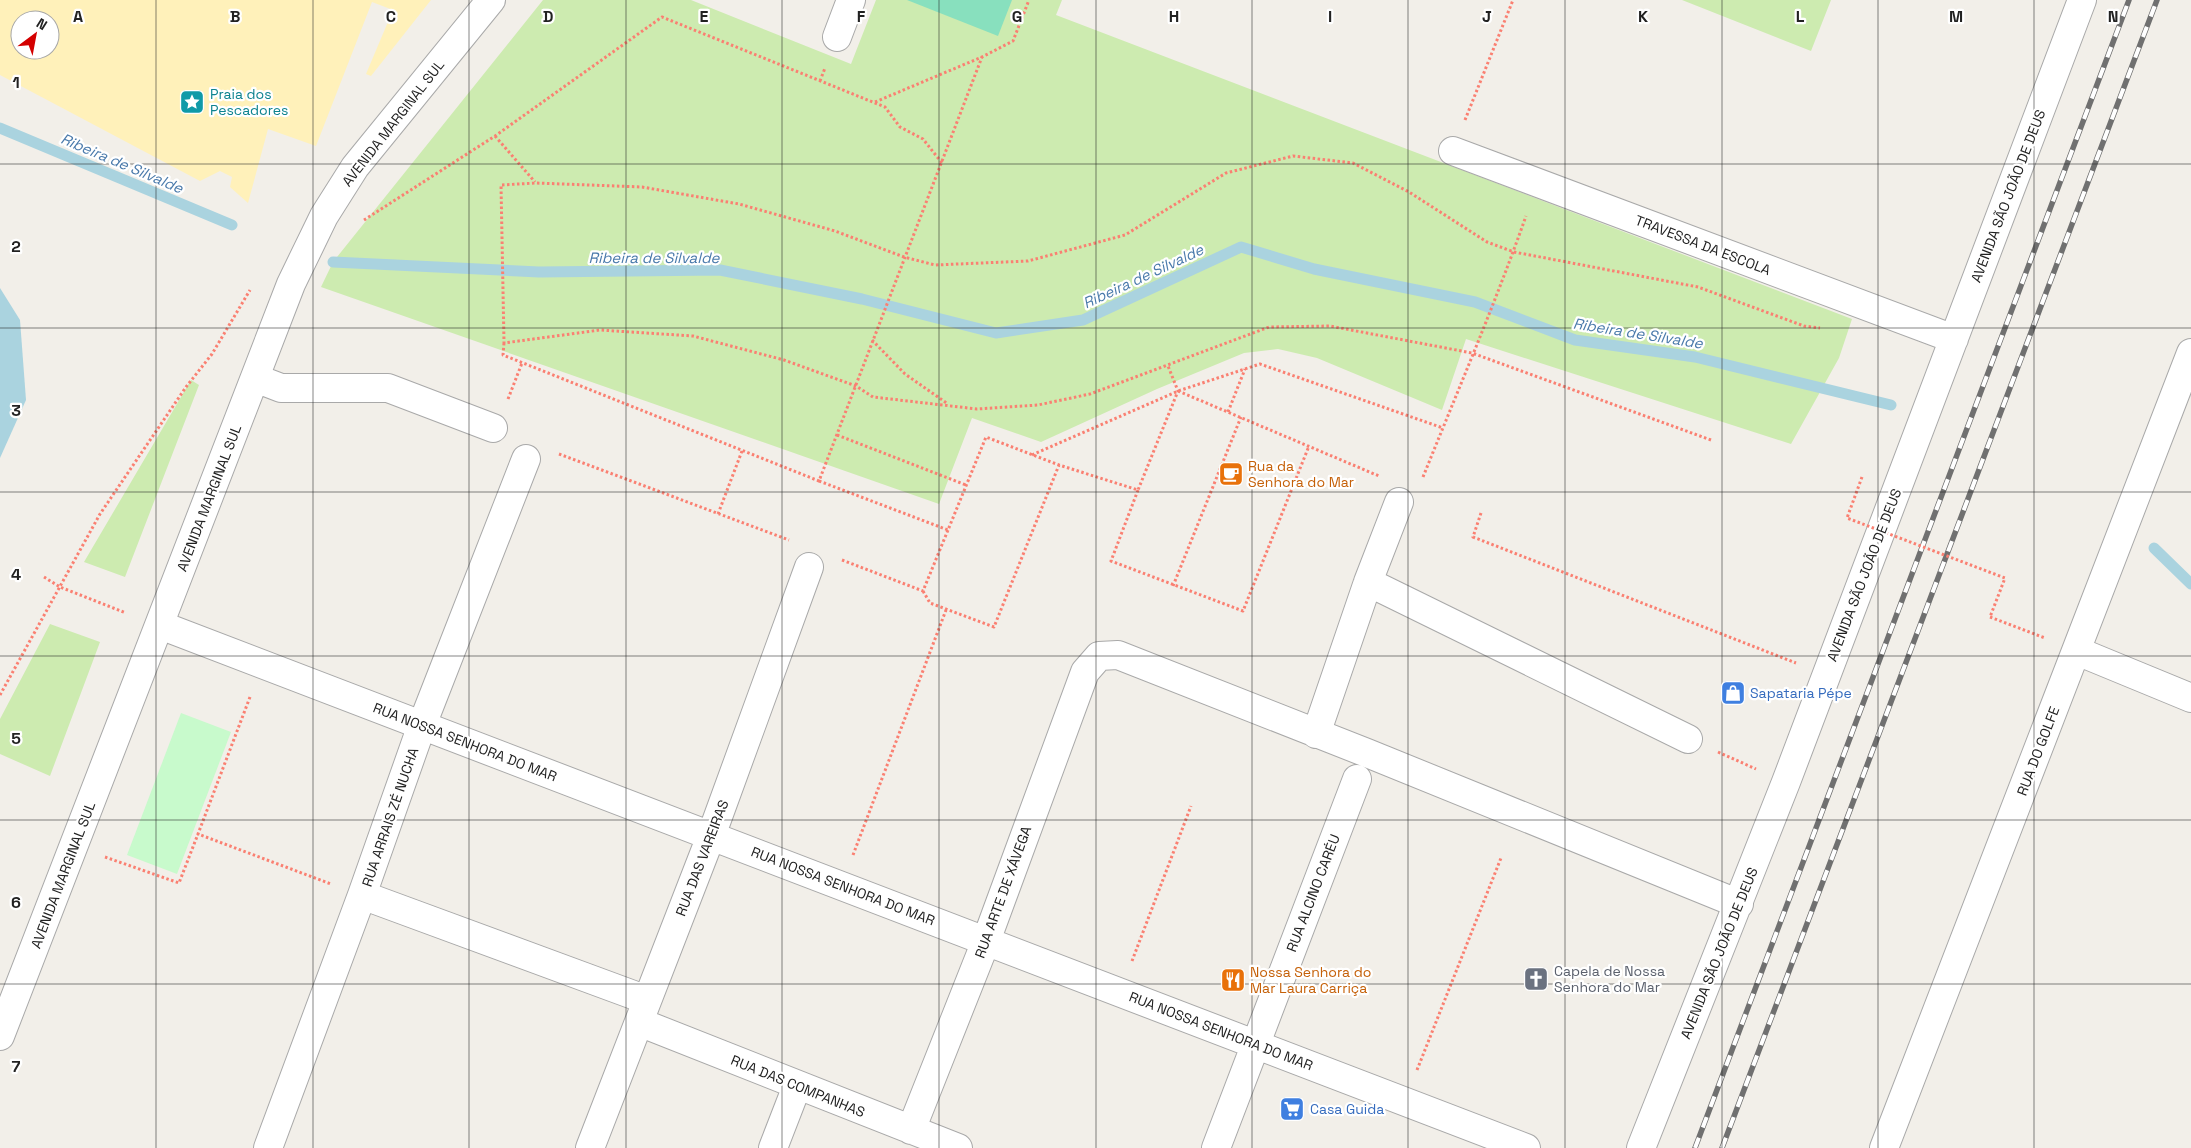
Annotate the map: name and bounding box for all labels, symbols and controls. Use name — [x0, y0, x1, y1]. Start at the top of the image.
text: A — [73, 6, 83, 27]
text: B — [230, 6, 240, 27]
text: C — [386, 6, 396, 27]
text: D — [543, 6, 553, 27]
text: E — [700, 6, 709, 27]
text: F — [857, 6, 866, 27]
text: G — [1012, 6, 1022, 27]
text: H — [1169, 6, 1179, 27]
text: I — [1328, 6, 1332, 27]
text: J — [1482, 6, 1492, 27]
text: K — [1638, 6, 1648, 27]
text: L — [1796, 6, 1805, 27]
text: M — [1949, 6, 1963, 27]
text: N — [2108, 6, 2118, 27]
north arrow — [10, 10, 60, 60]
text: N — [33, 14, 51, 34]
street label: AVENIDA MARGINAL SUL — [338, 56, 448, 190]
text: 1 — [12, 72, 20, 93]
place label: Praia dos Pescadores — [210, 85, 288, 119]
place icon: Praia dos Pescadores — [179, 89, 205, 115]
street label: AVENIDA SÃO JOÃO DE DEUS — [1967, 107, 2049, 285]
water label: Ribeira de Silvalde — [58, 129, 187, 198]
street label: TRAVESSA DA ESCOLA — [1633, 211, 1773, 279]
text: 2 — [11, 236, 21, 257]
water label: Ribeira de Silvalde — [1080, 239, 1207, 312]
water label: Ribeira de Silvalde — [589, 248, 721, 267]
water label: Ribeira de Silvalde — [1572, 313, 1705, 353]
text: 3 — [11, 400, 21, 421]
street label: AVENIDA MARGINAL SUL — [173, 422, 245, 574]
place label: Rua da Senhora do Mar — [1248, 457, 1354, 491]
cafe icon: Rua da Senhora do Mar — [1218, 461, 1244, 487]
street label: AVENIDA SÃO JOÃO DE DEUS — [1823, 486, 1905, 664]
text: 4 — [11, 564, 21, 585]
shop icon: Sapataria Pépe — [1720, 680, 1746, 706]
place label: Sapataria Pépe — [1750, 684, 1852, 702]
street label: RUA NOSSA SENHORA DO MAR — [370, 699, 560, 786]
street label: RUA DO GOLFE — [2013, 704, 2063, 798]
text: 5 — [11, 728, 21, 749]
street label: RUA ARRAIS ZÉ NUCHA — [358, 745, 422, 889]
street label: RUA DAS VAREIRAS — [672, 797, 732, 919]
street label: AVENIDA MARGINAL SUL — [27, 799, 99, 951]
street label: RUA ARTE DE XÁVEGA — [971, 823, 1035, 961]
street label: RUA ALCINO CARÉU — [1282, 832, 1344, 954]
street label: RUA NOSSA SENHORA DO MAR — [748, 843, 938, 930]
street label: AVENIDA SÃO JOÃO DE DEUS — [1676, 864, 1762, 1042]
text: 6 — [11, 892, 21, 913]
place label: Capela de Nossa Senhora do Mar — [1554, 962, 1665, 996]
place label: Nossa Senhora do Mar Laura Carriça — [1250, 963, 1371, 997]
church icon: Capela de Nossa Senhora do Mar — [1523, 966, 1549, 992]
restaurant icon: Nossa Senhora do Mar Laura Carriça — [1220, 967, 1246, 993]
street label: RUA NOSSA SENHORA DO MAR — [1126, 988, 1316, 1075]
street label: RUA DAS COMPANHAS — [728, 1051, 868, 1121]
text: 7 — [12, 1056, 21, 1077]
supermarket icon: Casa Guida — [1279, 1096, 1305, 1122]
place label: Casa Guida — [1310, 1100, 1384, 1118]

